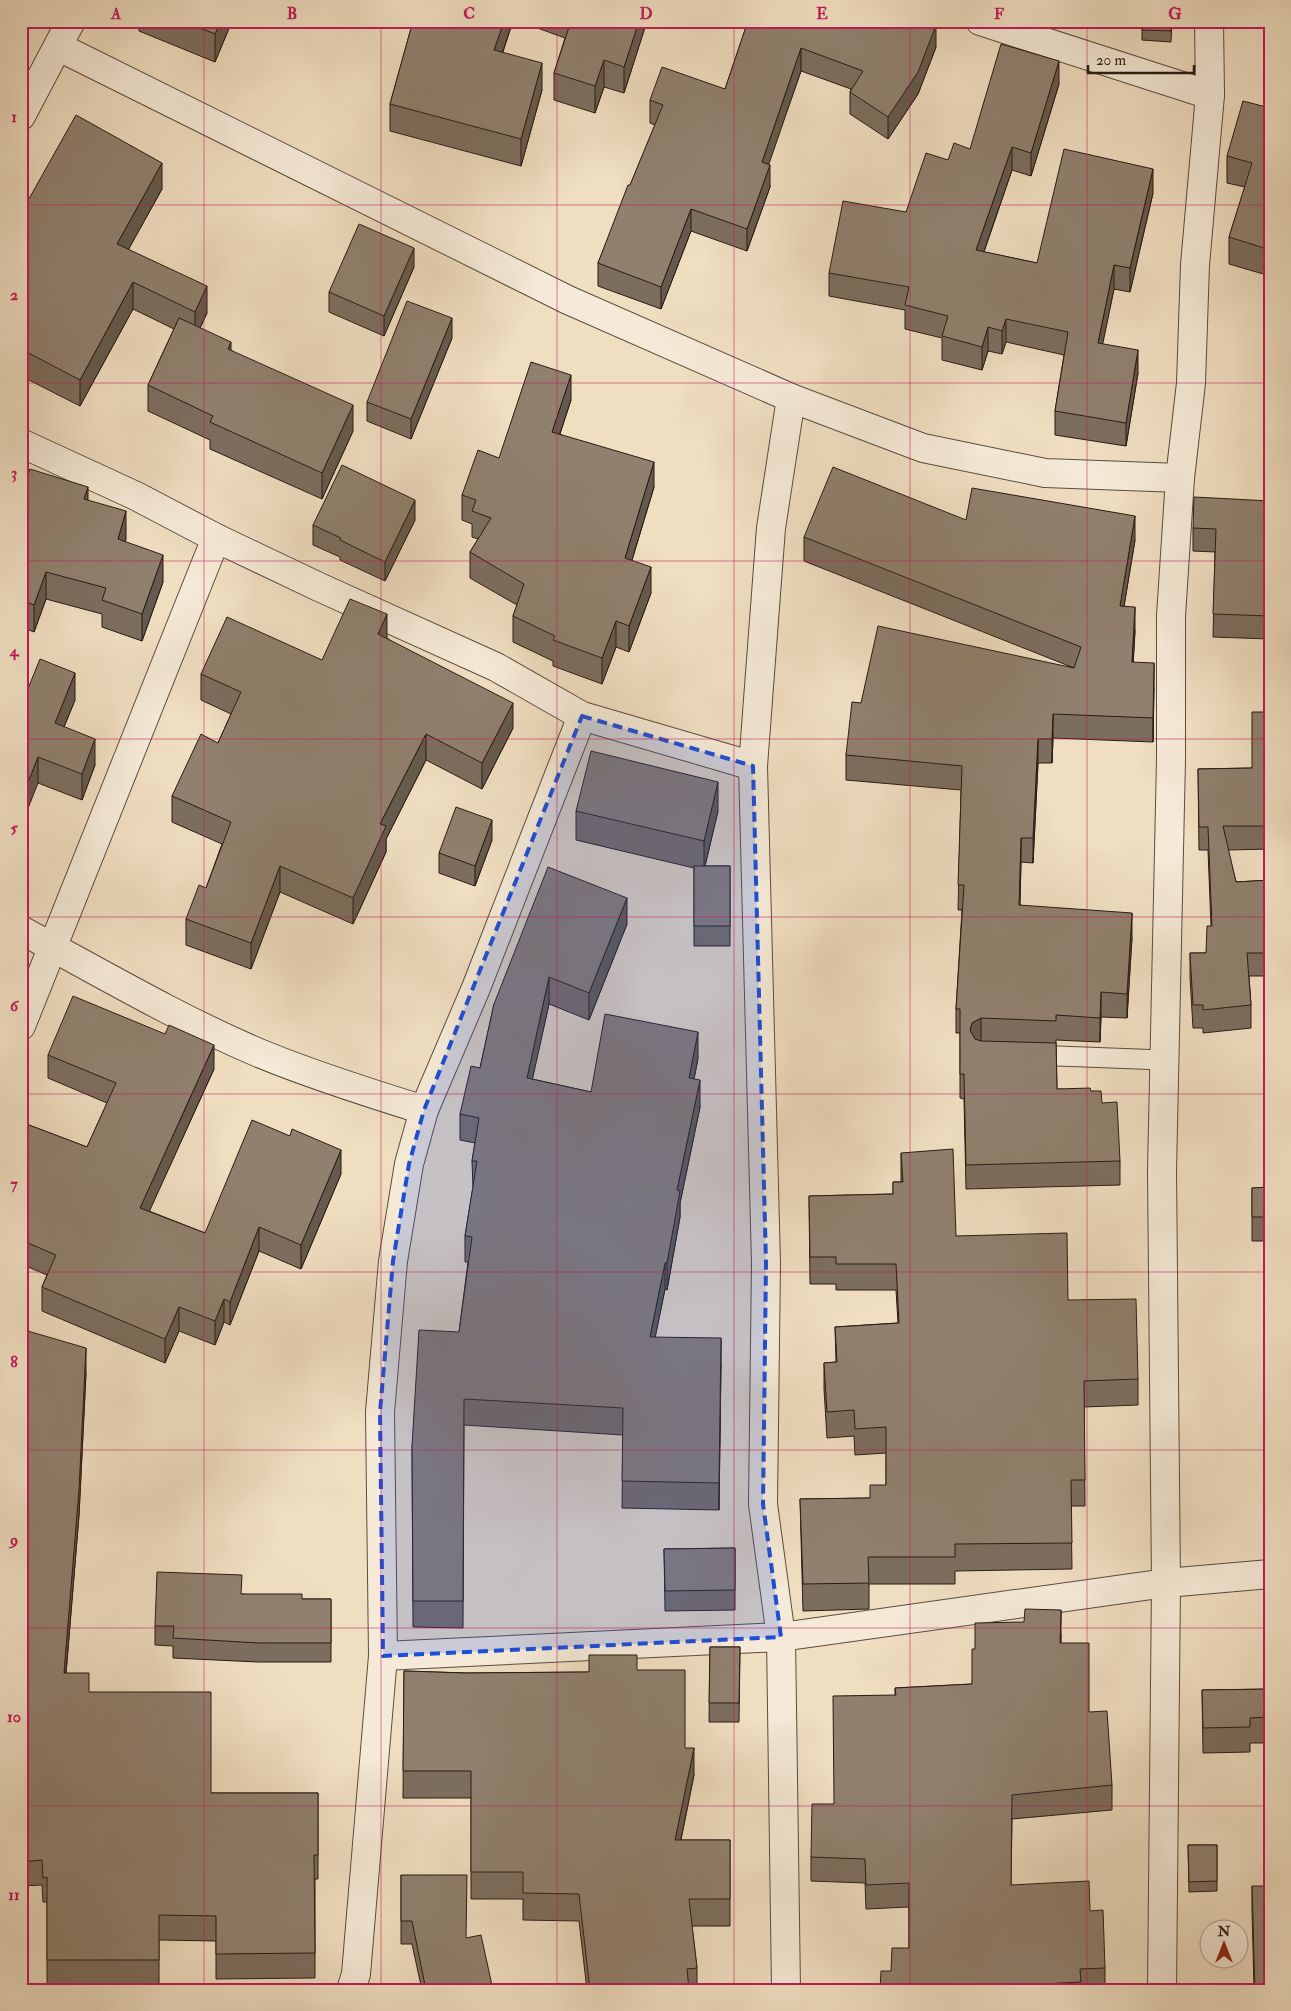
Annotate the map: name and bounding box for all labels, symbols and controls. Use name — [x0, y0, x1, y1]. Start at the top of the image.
text: A — [110, 4, 122, 24]
text: B — [287, 4, 297, 24]
text: C — [463, 4, 475, 24]
text: D — [639, 4, 653, 24]
text: E — [816, 4, 828, 24]
text: F — [994, 4, 1004, 24]
text: G — [1168, 4, 1182, 24]
scale bar — [1088, 42, 1195, 74]
text: 20 m — [1096, 51, 1126, 70]
text: 1 — [11, 107, 17, 127]
text: 2 — [10, 285, 18, 305]
text: 3 — [11, 463, 17, 483]
text: 4 — [9, 641, 20, 661]
text: 5 — [10, 818, 18, 838]
text: 6 — [10, 996, 20, 1016]
text: 7 — [10, 1174, 18, 1194]
text: 8 — [10, 1352, 18, 1372]
text: 9 — [8, 1530, 18, 1550]
text: 10 — [7, 1707, 21, 1727]
text: 11 — [8, 1885, 20, 1905]
north arrow — [1198, 1918, 1248, 1968]
text: N — [1217, 1923, 1231, 1940]

